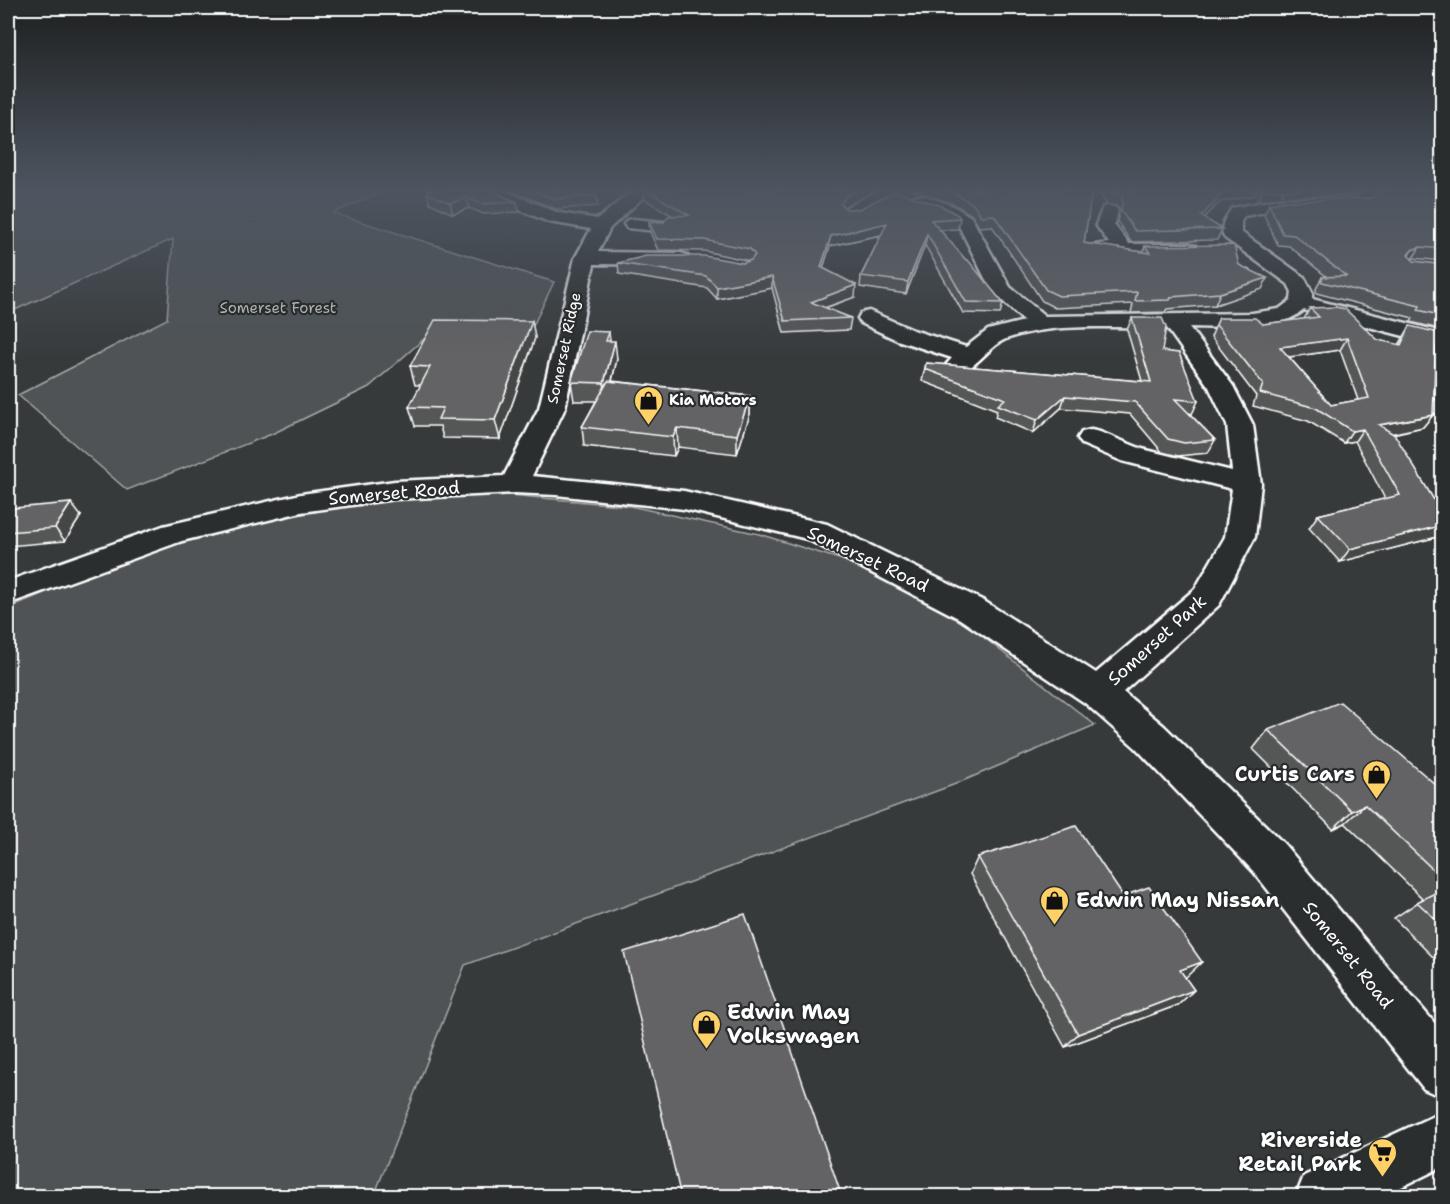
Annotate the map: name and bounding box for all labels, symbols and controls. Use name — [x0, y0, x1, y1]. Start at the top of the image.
street label: Somerset Ridge — [542, 291, 586, 405]
park label: Somerset Forest — [220, 298, 336, 318]
shop icon: Kia Motors — [632, 384, 664, 426]
place label: Kia Motors — [669, 390, 757, 410]
street label: Somerset Road — [327, 475, 461, 511]
street label: Somerset Road — [803, 520, 933, 598]
street label: Somerset Park — [1103, 589, 1211, 691]
shop icon: Curtis Cars — [1360, 758, 1392, 800]
place label: Curtis Cars — [1235, 760, 1355, 788]
shop icon: Edwin May Nissan — [1039, 884, 1071, 926]
place label: Edwin May Nissan — [1076, 886, 1279, 914]
street label: Somerset Road — [1297, 896, 1399, 1014]
place label: Edwin May Volkswagen — [727, 998, 859, 1050]
shop icon: Edwin May Volkswagen — [690, 1008, 722, 1050]
place label: Riverside Retail Park — [1238, 1126, 1362, 1178]
supermarket icon: Riverside Retail Park — [1367, 1136, 1399, 1178]

